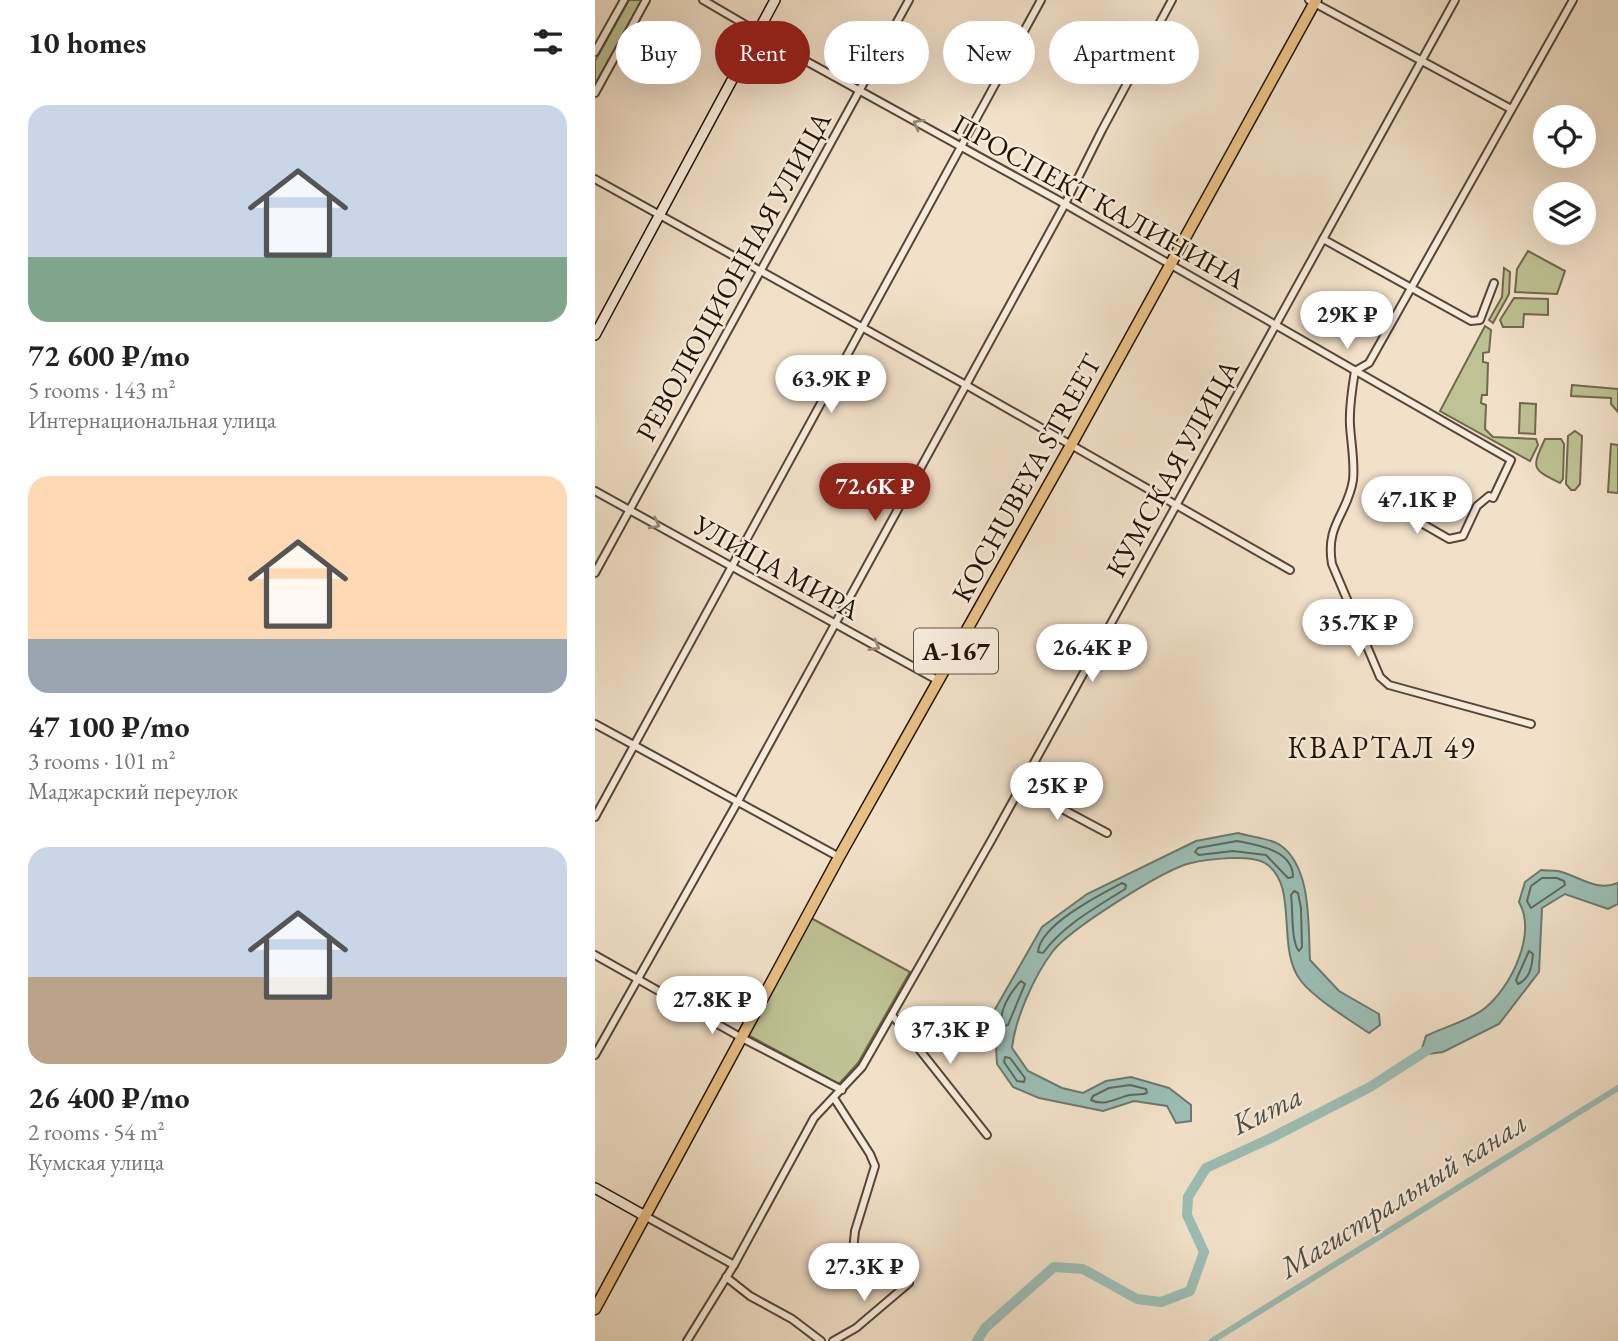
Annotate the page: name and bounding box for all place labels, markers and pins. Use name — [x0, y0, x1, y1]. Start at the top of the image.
pin: 29K ₽ — [1298, 292, 1396, 351]
pin: 63.9K ₽ — [766, 356, 896, 415]
pin: 72.6K ₽ — [810, 463, 940, 523]
pin: 47.1K ₽ — [1352, 476, 1482, 536]
pin: 35.7K ₽ — [1293, 600, 1423, 659]
pin: 26.4K ₽ — [1027, 624, 1157, 684]
pin: 25K ₽ — [1008, 762, 1106, 822]
pin: 27.8K ₽ — [647, 976, 777, 1036]
pin: 37.3K ₽ — [885, 1006, 1015, 1066]
pin: 27.3K ₽ — [799, 1244, 929, 1303]

